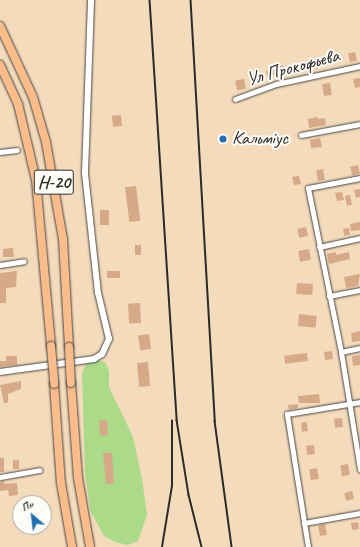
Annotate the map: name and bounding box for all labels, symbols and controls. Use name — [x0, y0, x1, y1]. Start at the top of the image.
street label: Ул Прокофьева — [243, 45, 343, 91]
place label: Кальміус — [232, 128, 288, 150]
marker: Кальміус — [217, 133, 229, 145]
road number: Н-20 — [33, 166, 75, 198]
north arrow — [12, 495, 52, 535]
text: Пн — [18, 496, 35, 514]

